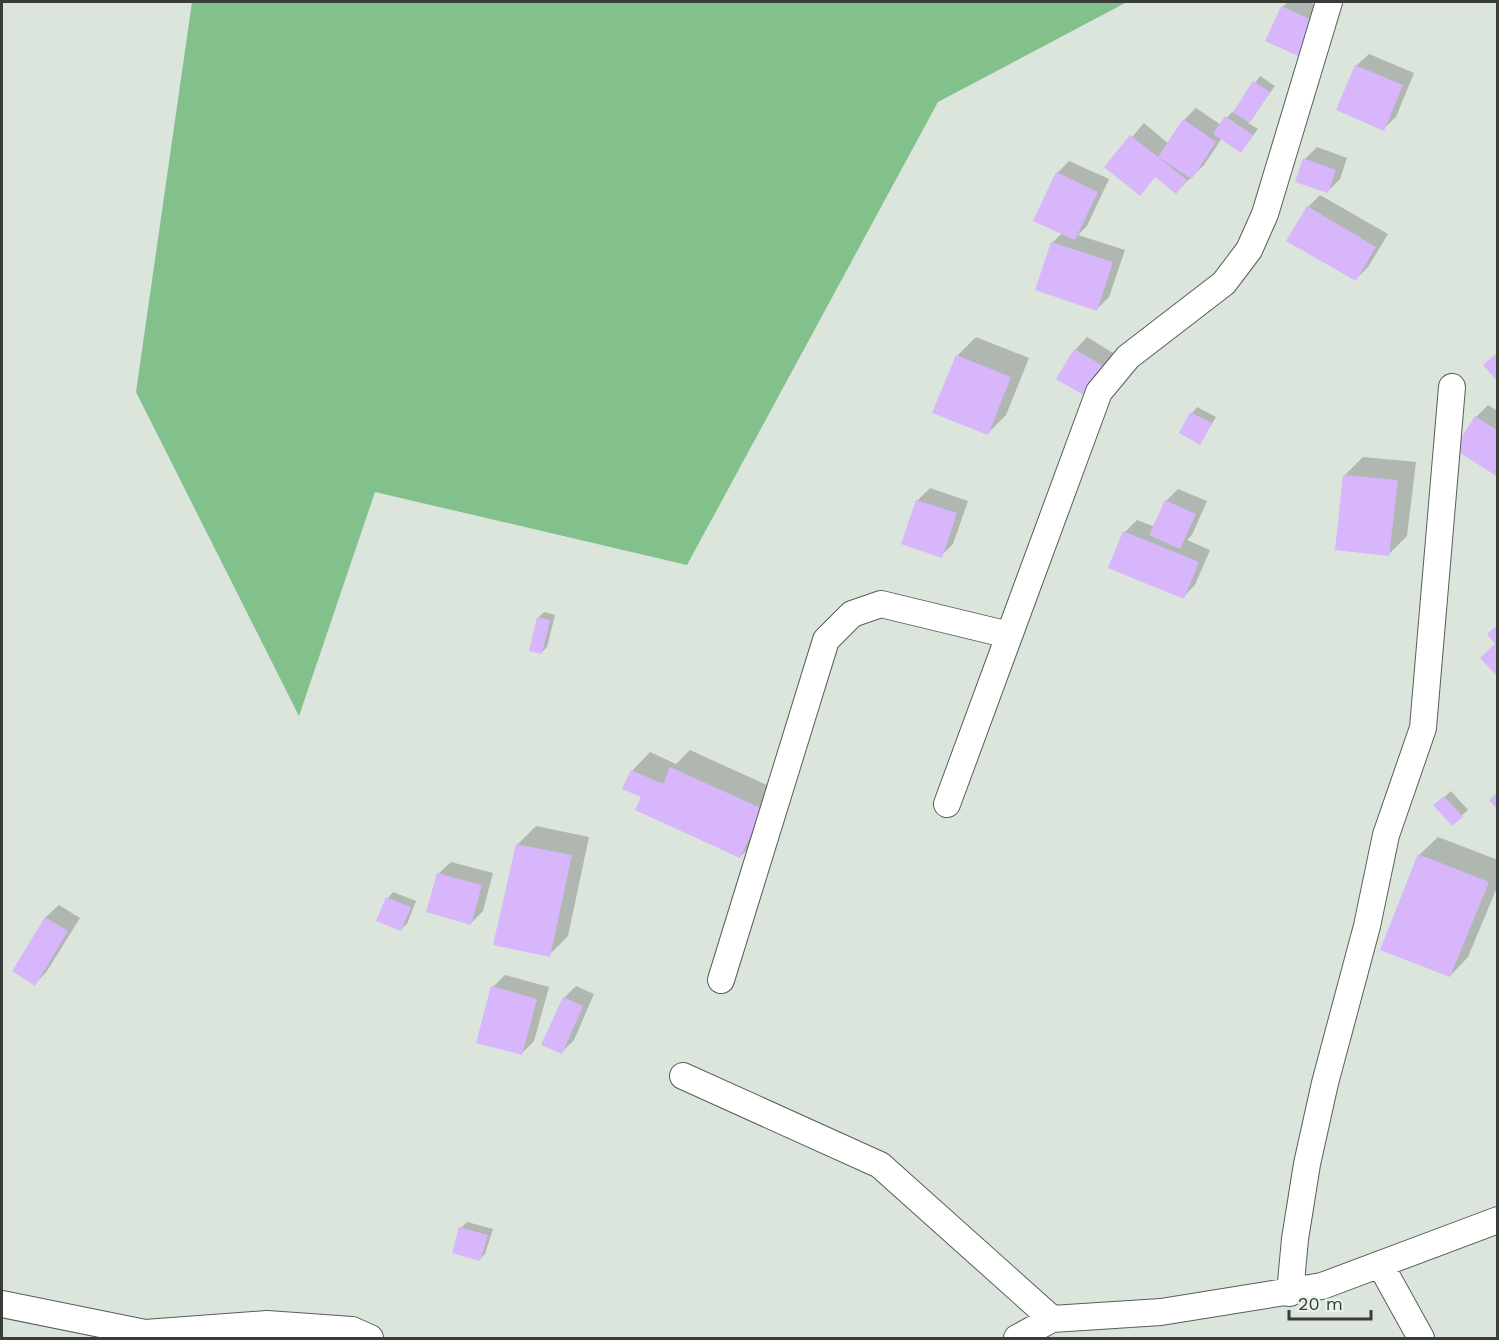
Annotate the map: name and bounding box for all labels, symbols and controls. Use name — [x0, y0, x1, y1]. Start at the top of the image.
scale bar — [1289, 1283, 1372, 1321]
text: 20 m — [1298, 1293, 1343, 1314]

